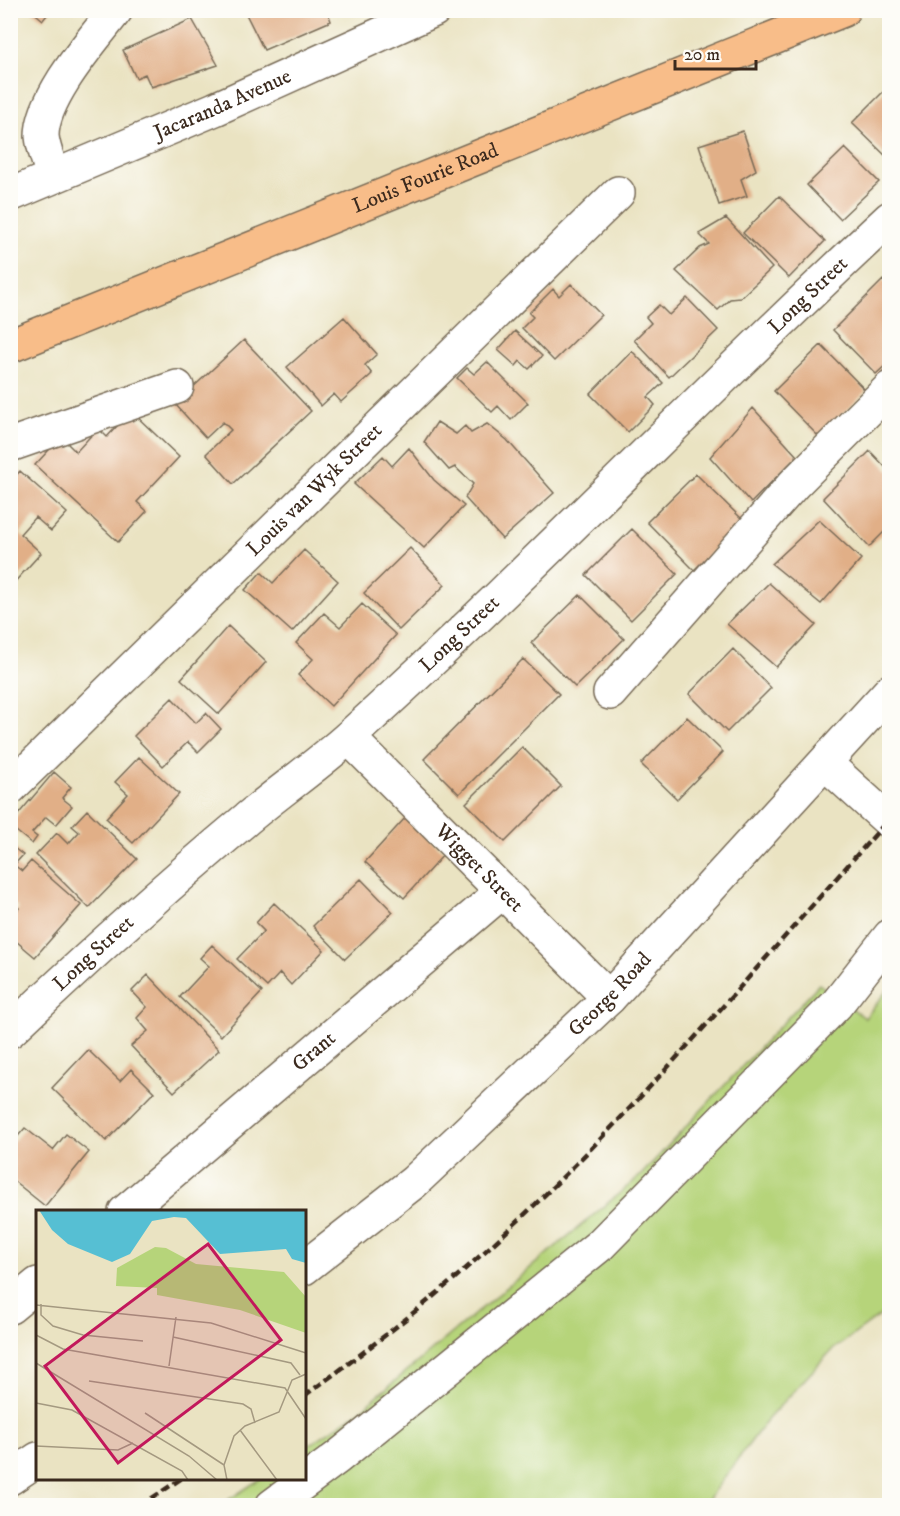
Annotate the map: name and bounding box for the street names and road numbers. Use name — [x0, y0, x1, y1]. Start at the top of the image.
street label: Jacaranda Avenue — [148, 63, 296, 147]
street label: Louis Fourie Road — [349, 137, 503, 219]
street label: Long Street — [763, 251, 854, 340]
street label: Louis van Wyk Street — [241, 418, 388, 562]
street label: Long Street — [414, 590, 505, 678]
street label: Wigget Street — [429, 818, 529, 918]
street label: Long Street — [48, 910, 140, 997]
street label: George Road — [563, 946, 658, 1042]
street label: Grant — [287, 1026, 341, 1077]

